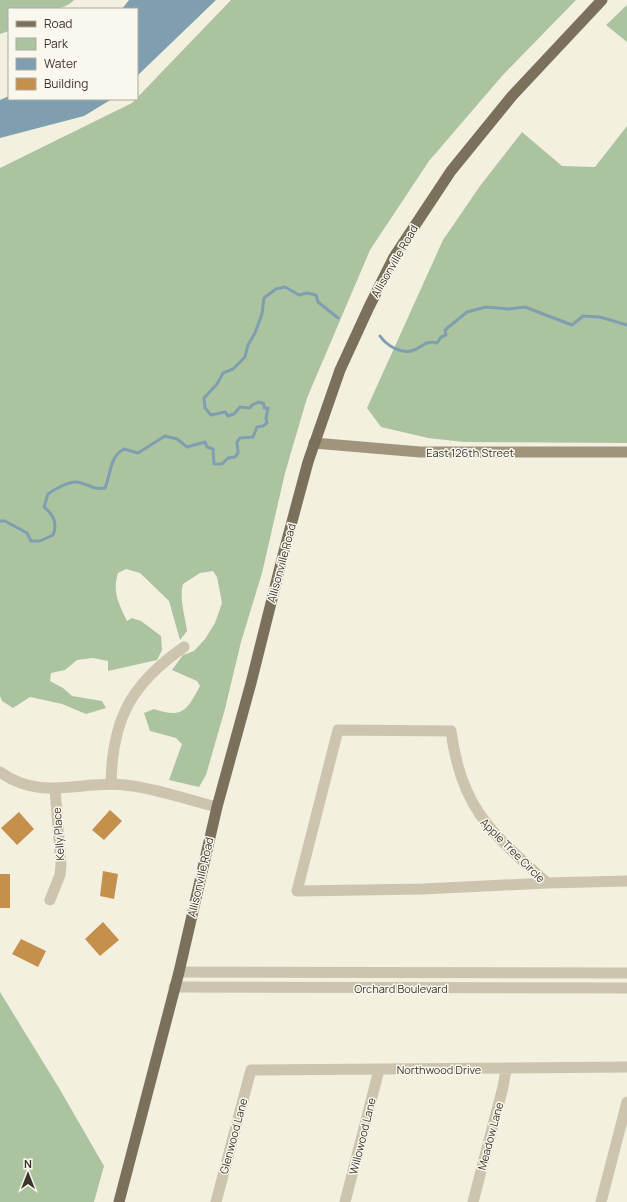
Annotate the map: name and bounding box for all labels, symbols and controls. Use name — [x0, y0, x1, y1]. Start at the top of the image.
legend — [8, 8, 138, 100]
text: Road — [44, 15, 72, 32]
text: Park — [44, 35, 69, 52]
text: Water — [44, 55, 78, 72]
text: Building — [44, 75, 88, 92]
street label: Allisonville Road — [367, 222, 421, 300]
street label: East 126th Street — [426, 445, 514, 460]
street label: Allisonville Road — [263, 522, 299, 604]
street label: Kelly Place — [49, 806, 67, 861]
street label: Apple Tree Circle — [478, 815, 549, 886]
street label: Allisonville Road — [184, 836, 216, 918]
street label: Orchard Boulevard — [354, 981, 448, 996]
street label: Northwood Drive — [397, 1062, 482, 1077]
street label: Willowood Lane — [345, 1095, 379, 1176]
street label: Glenwood Lane — [216, 1096, 250, 1175]
street label: Meadow Lane — [474, 1100, 506, 1172]
north arrow — [8, 1154, 48, 1194]
text: N — [24, 1156, 32, 1171]

